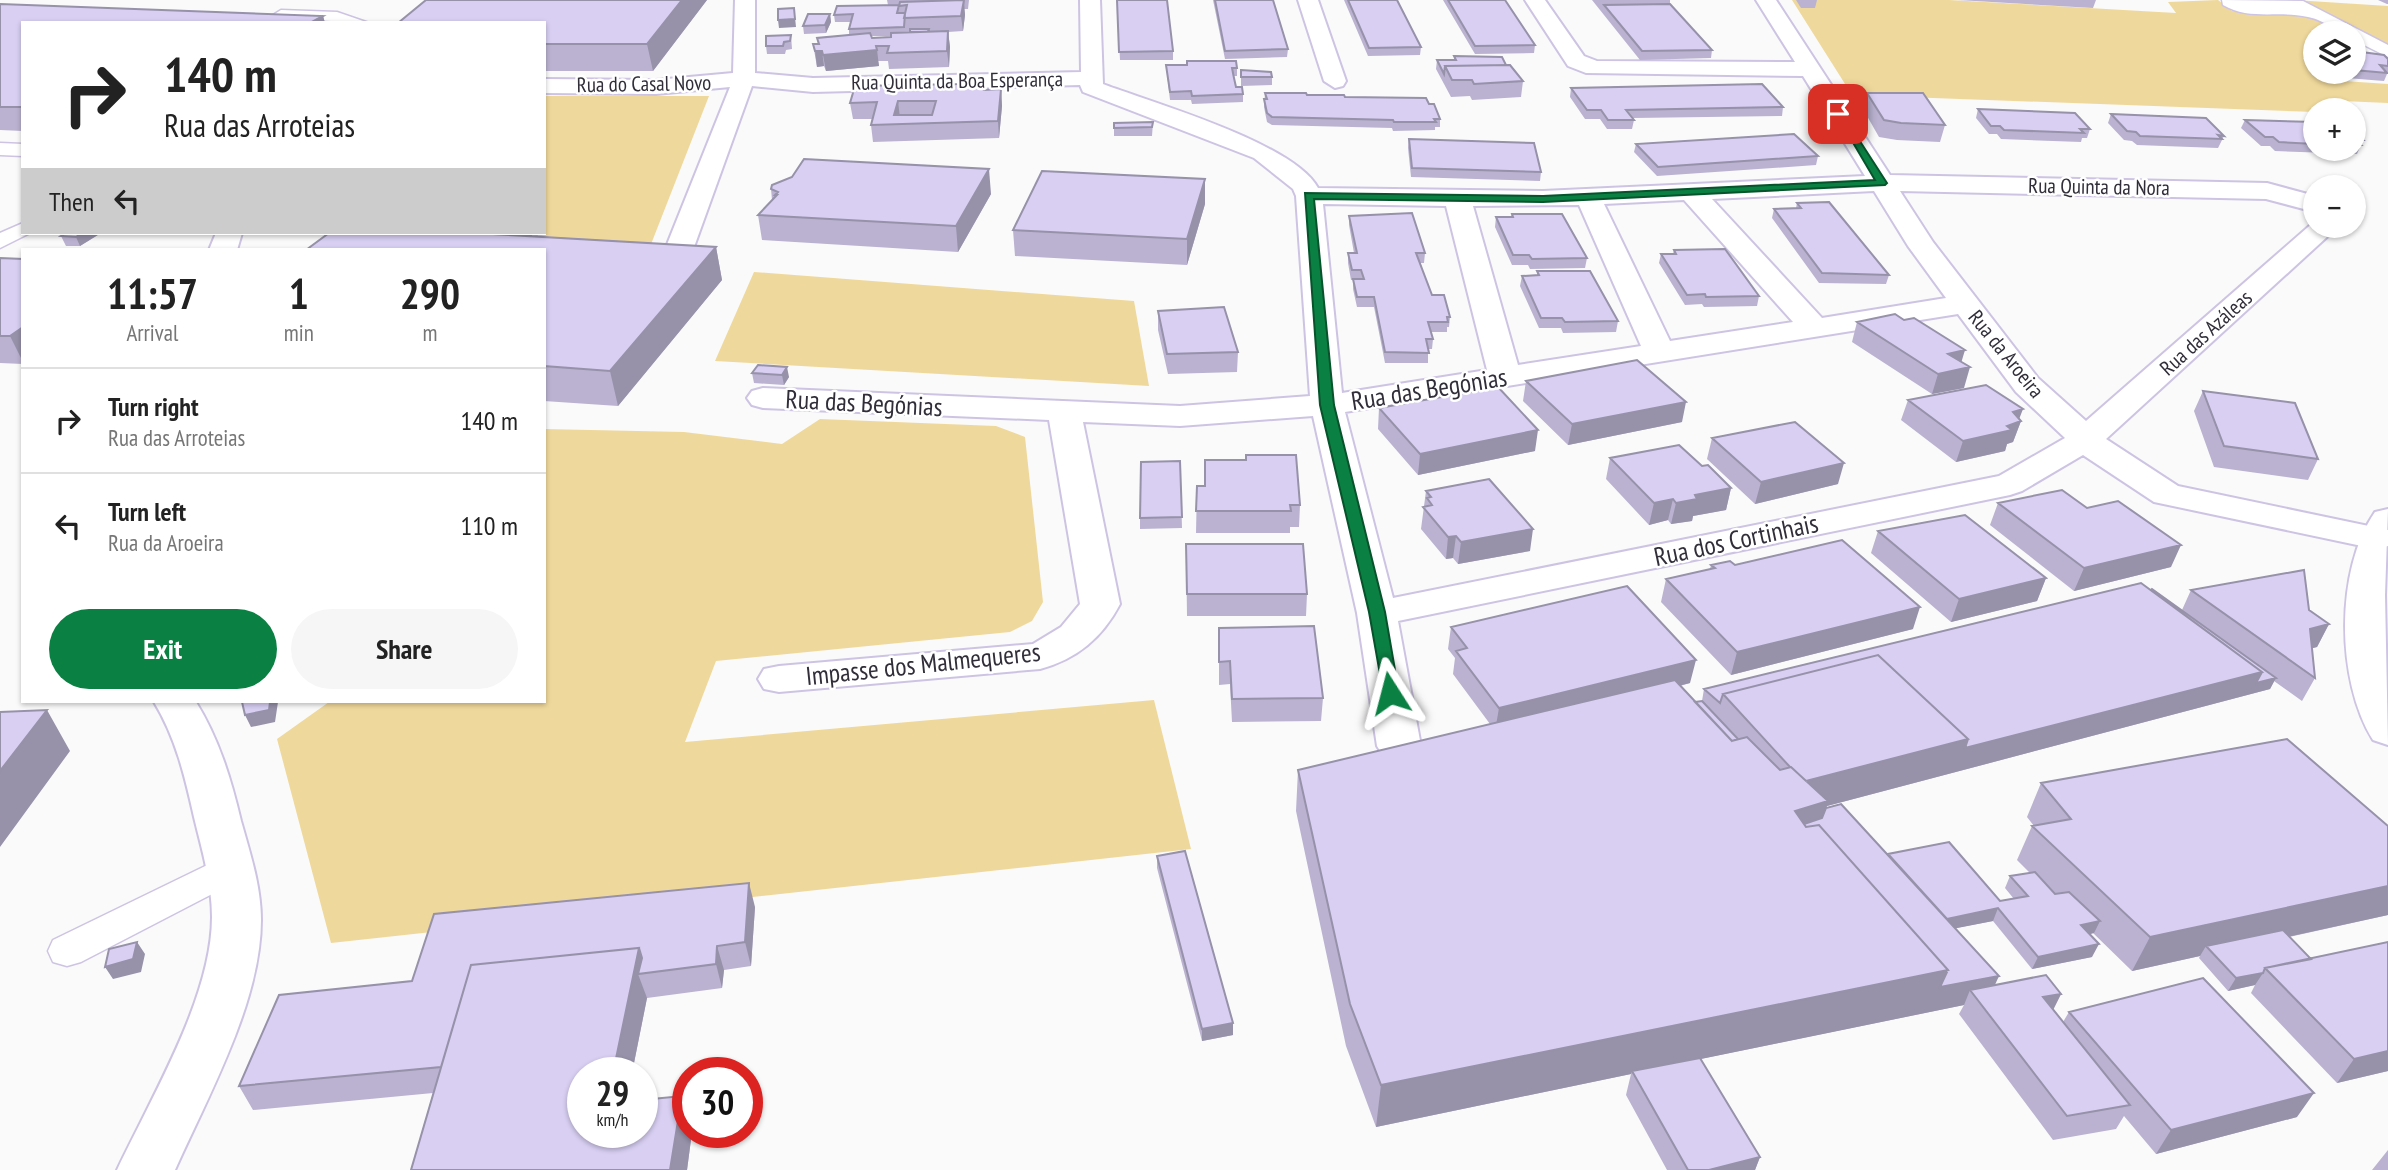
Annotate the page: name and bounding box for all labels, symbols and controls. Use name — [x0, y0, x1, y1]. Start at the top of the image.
map controls — [2303, 21, 2366, 238]
button: layers — [2303, 21, 2366, 84]
text: 140 m — [164, 42, 277, 106]
icon: right — [49, 49, 140, 140]
street label: Rua Quinta da Boa Esperança — [851, 65, 1063, 96]
street label: Rua do Casal Novo — [576, 69, 712, 98]
pin — [1808, 84, 1868, 144]
icon: arrive — [1819, 95, 1857, 133]
button: + — [2303, 98, 2366, 161]
text: Rua das Arroteias — [164, 104, 355, 146]
street label: Rua Quinta da Nora — [2028, 172, 2170, 201]
button: − — [2303, 175, 2366, 238]
icon: left — [108, 182, 146, 220]
text: Then — [49, 185, 94, 218]
text: 11:57 — [107, 266, 198, 321]
text: 1 — [289, 266, 309, 321]
text: 290 — [400, 266, 460, 321]
street label: Rua das Azáleas — [2154, 284, 2257, 381]
street label: Rua da Aroeira — [1963, 304, 2050, 403]
text: Arrival — [126, 318, 178, 347]
text: min — [284, 318, 314, 347]
text: m — [422, 318, 437, 347]
street label: Rua das Begónias — [1349, 360, 1509, 417]
street label: Rua das Begónias — [785, 382, 943, 423]
text: Turn right — [108, 390, 199, 423]
icon: right — [49, 402, 87, 440]
text: 140 m — [460, 404, 518, 437]
text: Rua das Arroteias — [108, 423, 245, 452]
text: Turn left — [108, 495, 186, 528]
street label: Rua dos Cortinhais — [1651, 506, 1821, 573]
icon: left — [49, 507, 87, 545]
text: 110 m — [460, 509, 518, 542]
text: Rua da Aroeira — [108, 528, 224, 557]
button: Exit — [49, 609, 277, 689]
button: Share — [291, 609, 518, 689]
street label: Impasse dos Malmequeres — [804, 635, 1042, 692]
position arrow — [1353, 656, 1427, 730]
speed limit sign: 30 — [672, 1057, 763, 1148]
text: 29 — [596, 1070, 629, 1116]
text: km/h — [597, 1108, 628, 1131]

